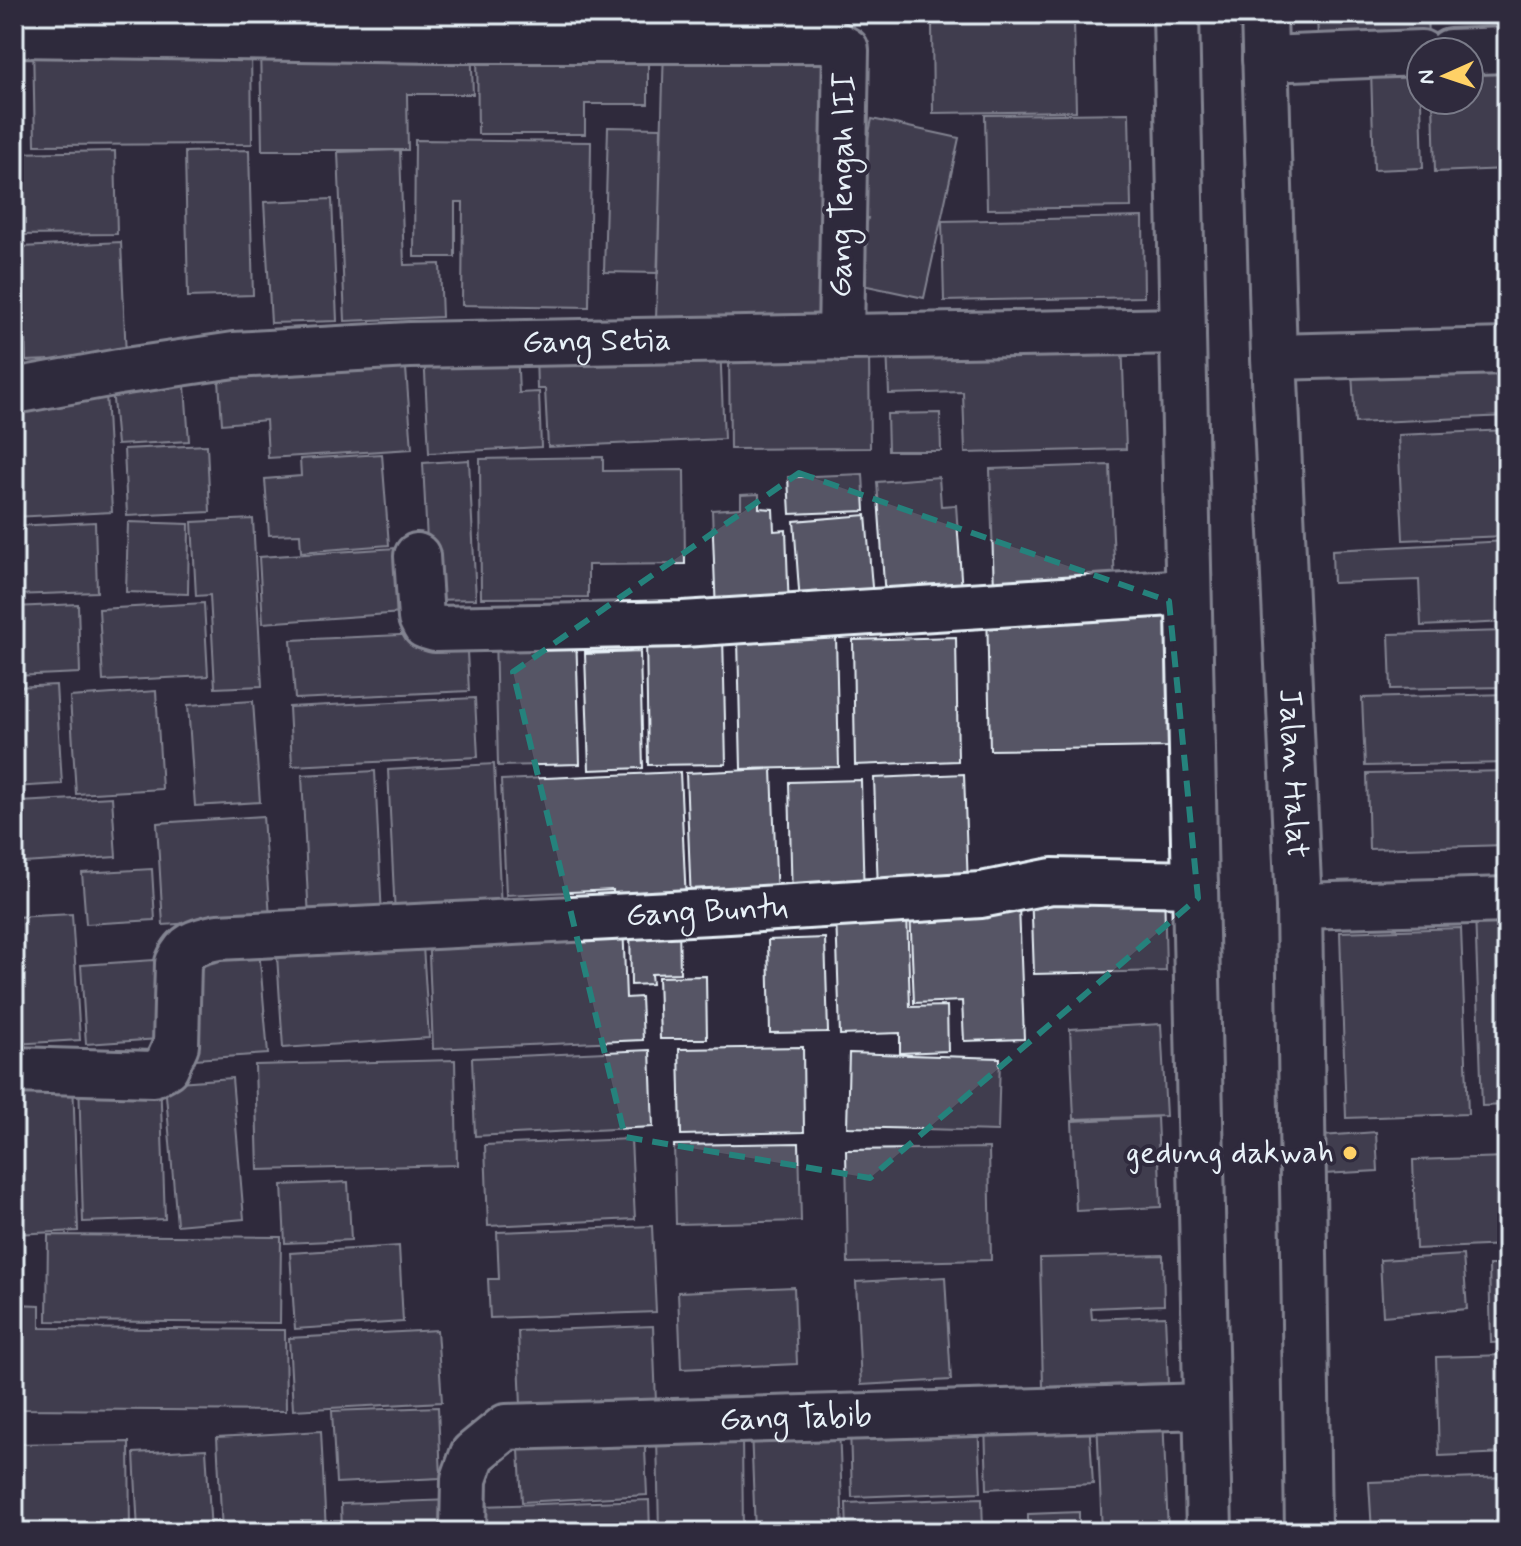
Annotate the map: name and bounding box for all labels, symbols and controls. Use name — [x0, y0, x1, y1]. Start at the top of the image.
north arrow — [1405, 36, 1485, 116]
text: N — [1413, 69, 1441, 85]
street label: Gang Tengah III — [820, 72, 868, 298]
street label: Gang Setia — [522, 319, 672, 365]
street label: Jalan Halat — [1268, 688, 1318, 859]
street label: Gang Buntu — [625, 886, 789, 937]
place label: gedung dakwah — [1126, 1132, 1334, 1174]
marker: gedung dakwah — [1341, 1144, 1359, 1162]
street label: Gang Tabib — [719, 1395, 873, 1442]

